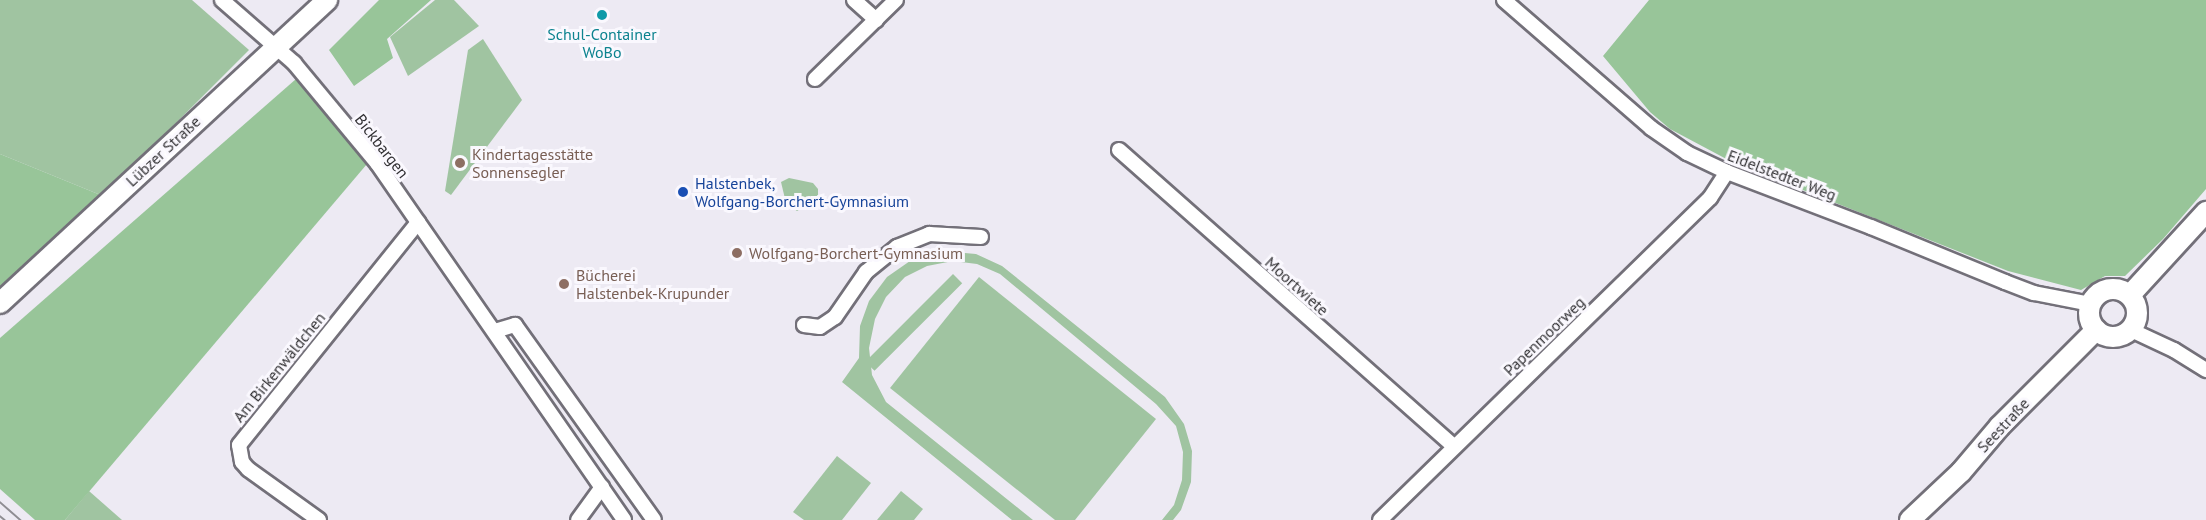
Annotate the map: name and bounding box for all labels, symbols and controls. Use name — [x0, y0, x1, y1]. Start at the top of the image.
marker: Schul-Container WoBo — [595, 8, 609, 22]
place label: Schul-Container WoBo — [547, 24, 657, 62]
street label: Bickbargen — [351, 110, 413, 182]
street label: Lübzer Straße — [122, 112, 204, 190]
place label: Kindertagesstätte Sonnensegler — [472, 144, 593, 182]
street label: Eidelstedter Weg — [1725, 145, 1839, 205]
marker: Kindertagesstätte Sonnensegler — [453, 156, 467, 170]
place label: Halstenbek, Wolfgang-Borchert-Gymnasium — [695, 173, 909, 211]
marker: Halstenbek, Wolfgang-Borchert-Gymnasium — [676, 185, 690, 199]
place label: Wolfgang-Borchert-Gymnasium — [749, 243, 963, 263]
marker: Wolfgang-Borchert-Gymnasium — [730, 246, 744, 260]
street label: Moortwiete — [1261, 253, 1333, 319]
place label: Bücherei Halstenbek-Krupunder — [576, 265, 729, 303]
marker: Bücherei Halstenbek-Krupunder — [557, 277, 571, 291]
street label: Papenmoorweg — [1499, 292, 1589, 380]
street label: Am Birkenwäldchen — [229, 308, 329, 426]
street label: Seestraße — [1973, 394, 2033, 456]

